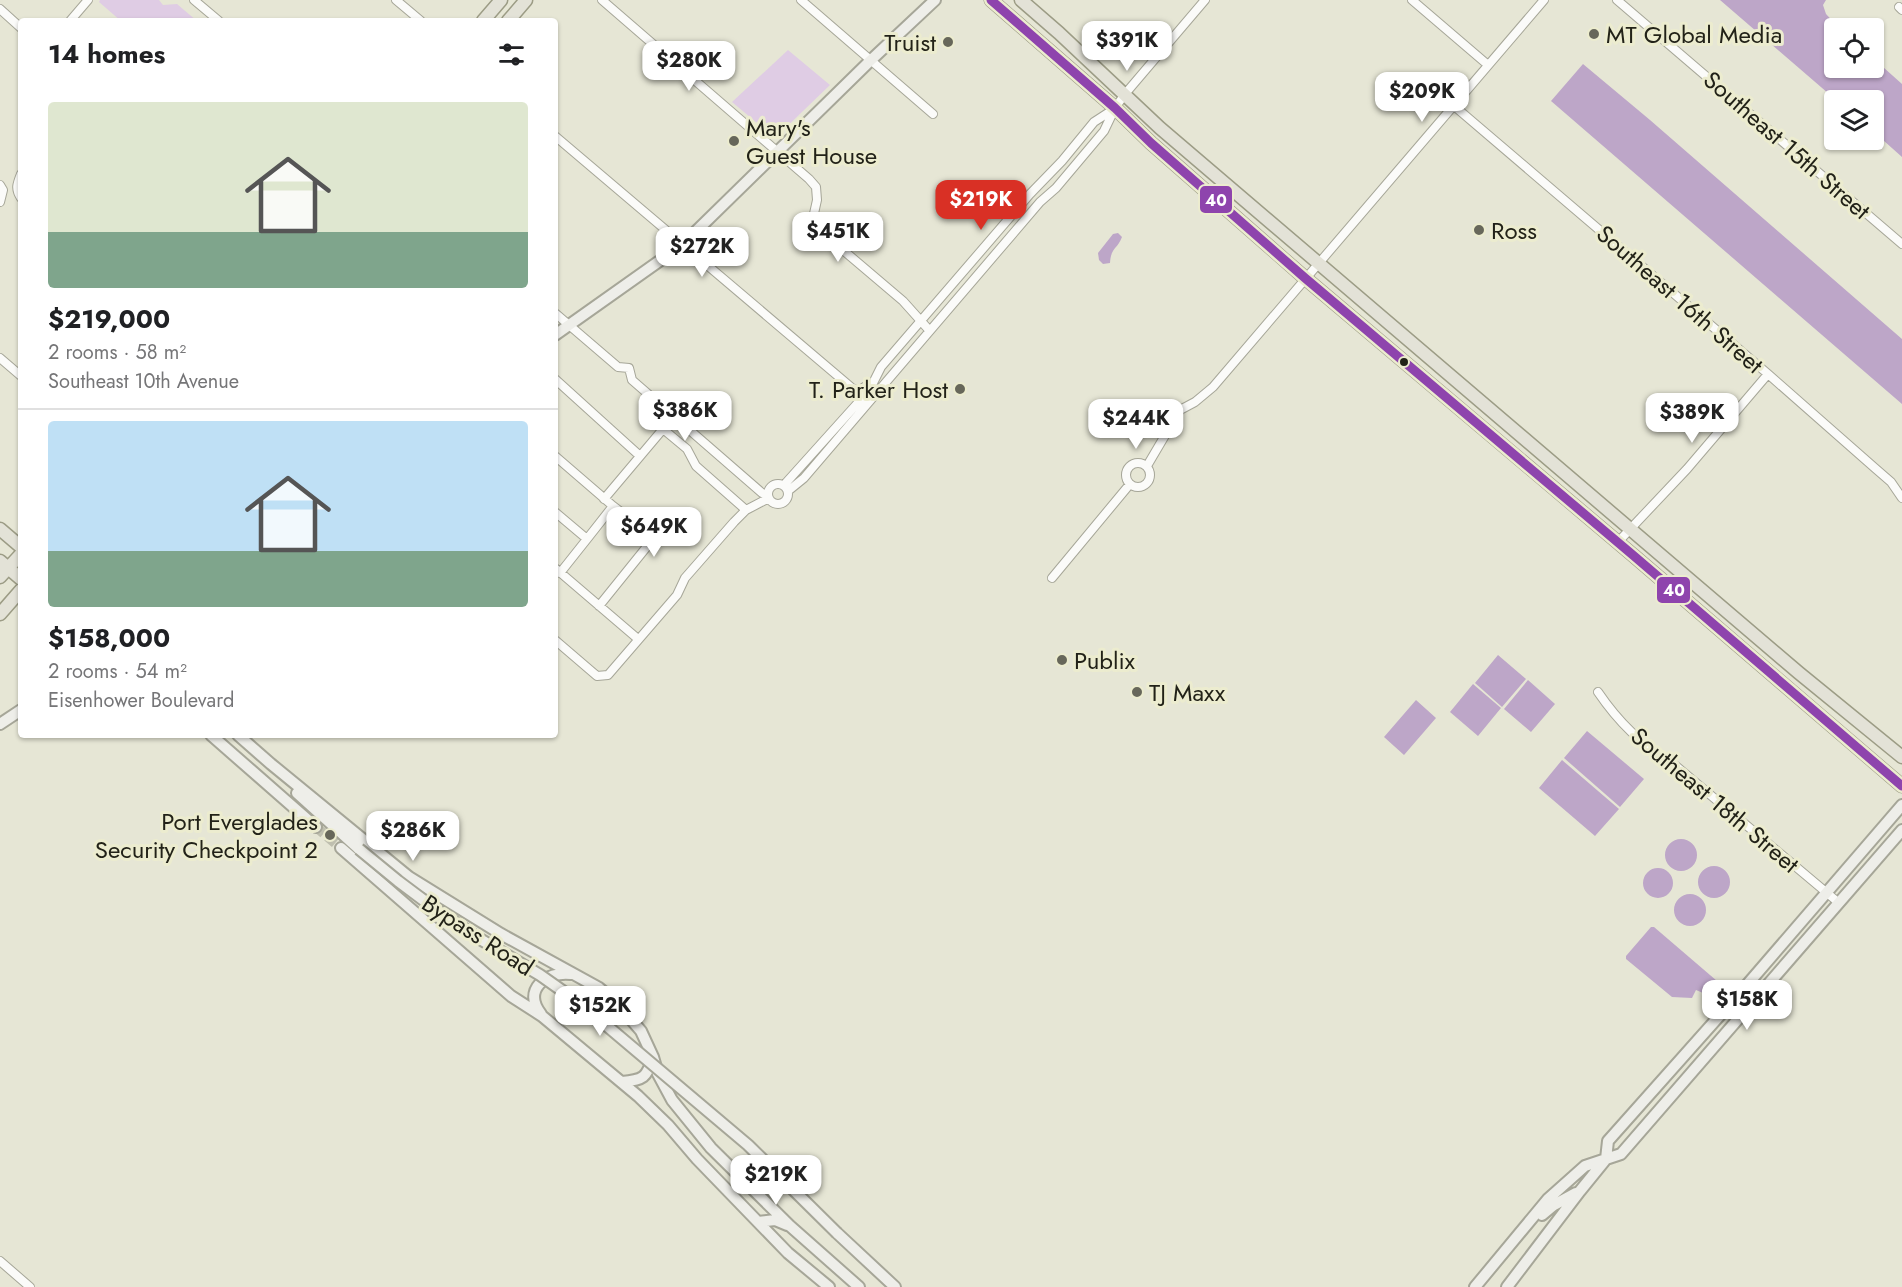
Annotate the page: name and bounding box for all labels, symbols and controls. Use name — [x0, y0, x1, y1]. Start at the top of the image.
place label: MT Global Media — [1606, 17, 1782, 52]
map controls — [1824, 18, 1884, 150]
button: locate — [1824, 18, 1884, 78]
pin: $391K — [1085, 21, 1169, 72]
place label: Truist — [884, 25, 936, 60]
text: $391K — [1096, 26, 1158, 55]
marker: MT Global Media — [1587, 27, 1601, 41]
text: 14 homes — [48, 35, 165, 73]
marker: Truist — [941, 35, 955, 49]
icon: filters — [495, 38, 528, 71]
pin: $280K — [647, 41, 731, 92]
text: $280K — [656, 46, 722, 75]
street label: Southeast 15th Street — [1696, 63, 1878, 228]
pin: $209K — [1380, 72, 1464, 123]
text: $209K — [1389, 77, 1455, 106]
button: layers — [1824, 90, 1884, 150]
place label: Mary's Guest House — [746, 110, 877, 173]
marker: Mary's Guest House — [727, 134, 741, 148]
icon: home — [234, 141, 342, 249]
pin: $219K — [939, 180, 1023, 231]
text: $219K — [949, 185, 1013, 214]
line badge: 40 — [1199, 185, 1233, 214]
text: 40 — [1205, 189, 1227, 212]
pin: $451K — [796, 212, 880, 263]
place label: Ross — [1491, 213, 1537, 248]
text: $451K — [806, 217, 870, 246]
street label: Southeast 16th Street — [1589, 217, 1771, 382]
marker: Ross — [1472, 223, 1486, 237]
pin: $272K — [660, 227, 744, 278]
text: $272K — [670, 232, 734, 261]
text: $219,000 — [48, 300, 170, 338]
text: 2 rooms · 58 m² — [48, 338, 186, 367]
unlabelled marker — [1398, 356, 1410, 368]
text: Southeast 10th Avenue — [48, 367, 239, 396]
place label: T. Parker Host — [809, 372, 948, 407]
marker: T. Parker Host — [953, 382, 967, 396]
pin: $386K — [643, 391, 727, 442]
pin: $389K — [1650, 393, 1734, 444]
text: $386K — [653, 396, 717, 425]
text: $389K — [1660, 398, 1724, 427]
pin: $244K — [1094, 399, 1178, 450]
text: $244K — [1102, 404, 1170, 433]
icon: home — [234, 460, 342, 568]
pin: $649K — [612, 507, 696, 558]
text: $649K — [620, 512, 688, 541]
line badge: 40 — [1656, 576, 1691, 604]
text: 40 — [1663, 579, 1685, 602]
text: $158,000 — [48, 619, 170, 657]
place label: Publix — [1074, 643, 1136, 678]
marker: Publix — [1055, 653, 1069, 667]
text: 2 rooms · 54 m² — [48, 657, 187, 686]
place label: TJ Maxx — [1149, 675, 1226, 710]
marker: TJ Maxx — [1130, 685, 1144, 699]
text: Eisenhower Boulevard — [48, 686, 235, 715]
street label: Southeast 18th Street — [1623, 719, 1807, 881]
place label: Port Everglades Security Checkpoint 2 — [95, 804, 318, 867]
pin: $286K — [371, 811, 455, 862]
text: $286K — [380, 816, 446, 845]
marker: Port Everglades Security Checkpoint 2 — [323, 828, 337, 842]
street label: Bypass Road — [415, 886, 541, 984]
pin: $158K — [1705, 980, 1789, 1031]
text: $158K — [1716, 985, 1778, 1014]
pin: $152K — [558, 986, 642, 1037]
text: $152K — [569, 991, 631, 1020]
pin: $219K — [734, 1155, 818, 1206]
text: $219K — [744, 1160, 808, 1189]

